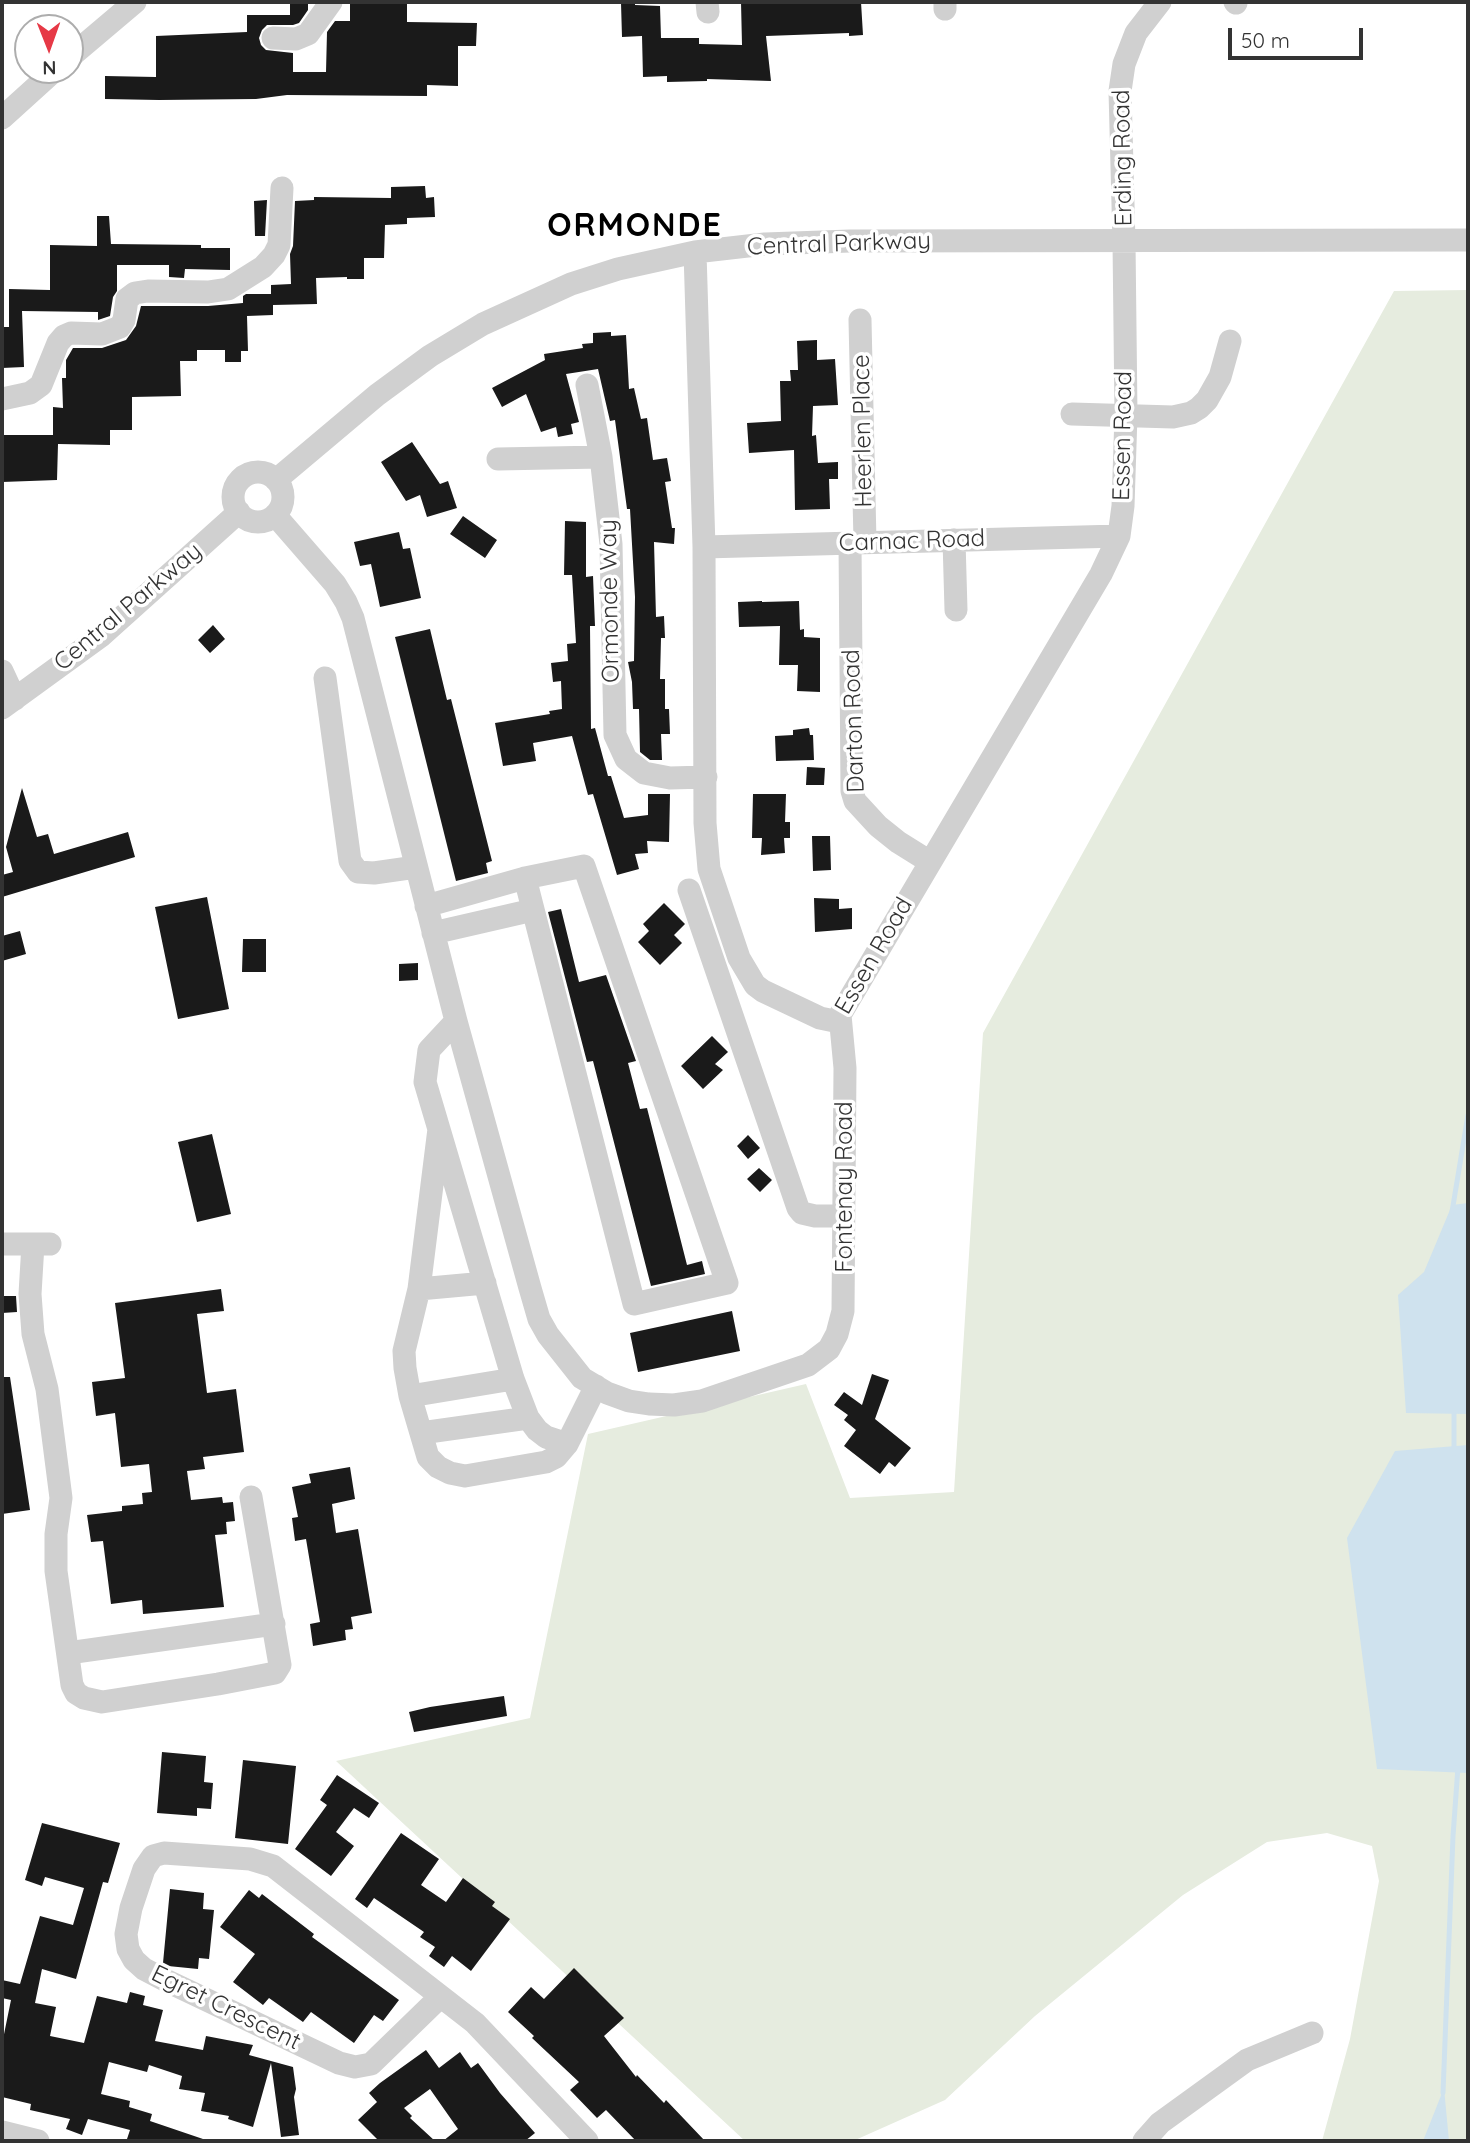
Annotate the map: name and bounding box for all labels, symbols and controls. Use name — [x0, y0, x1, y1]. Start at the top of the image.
north arrow — [14, 14, 84, 84]
scale bar — [1232, 14, 1367, 58]
text: 50 m — [1241, 27, 1290, 53]
text: N — [42, 56, 57, 80]
street label: Erding Road — [1107, 89, 1139, 227]
district label: ORMONDE — [548, 207, 722, 245]
street label: Central Parkway — [747, 226, 931, 262]
street label: Heerlen Place — [847, 354, 879, 508]
street label: Essen Road — [1107, 371, 1139, 501]
street label: Ormonde Way — [594, 519, 626, 683]
street label: Carnac Road — [838, 524, 986, 558]
street label: Central Parkway — [48, 537, 208, 677]
street label: Darton Road — [837, 649, 871, 793]
street label: Essen Road — [829, 893, 919, 1019]
street label: Fontenay Road — [831, 1101, 859, 1273]
street label: Egret Crescent — [147, 1959, 305, 2057]

